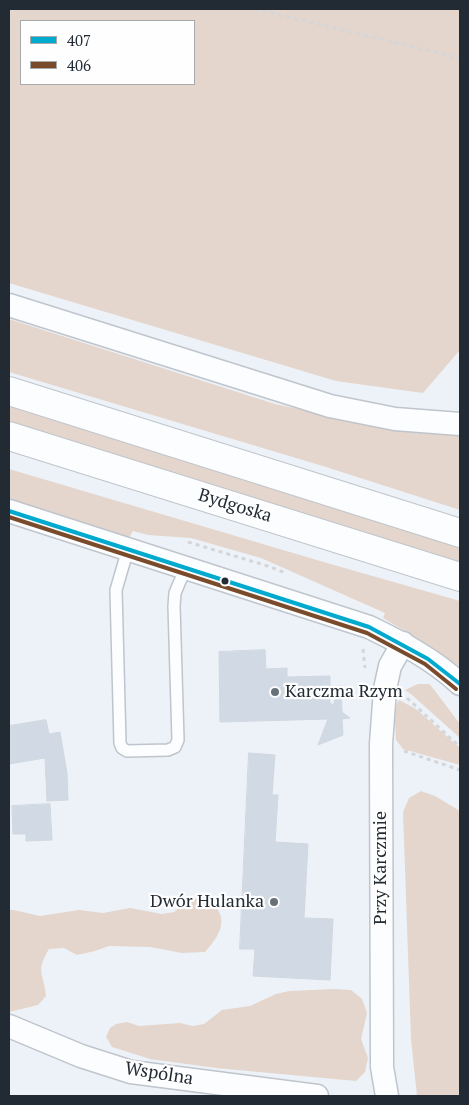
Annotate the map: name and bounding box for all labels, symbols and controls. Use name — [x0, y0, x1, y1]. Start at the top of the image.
legend — [20, 20, 195, 85]
text: 407 — [67, 30, 91, 50]
text: 406 — [67, 55, 91, 75]
street label: Bydgoska — [196, 485, 274, 527]
unlabelled marker — [220, 576, 230, 586]
place label: Karczma Rzym — [285, 681, 403, 703]
marker: Karczma Rzym — [269, 686, 281, 698]
street label: Przy Karczmie — [370, 811, 392, 925]
place label: Dwór Hulanka — [150, 891, 264, 913]
marker: Dwór Hulanka — [268, 896, 280, 908]
street label: Wspólna — [123, 1058, 195, 1090]

